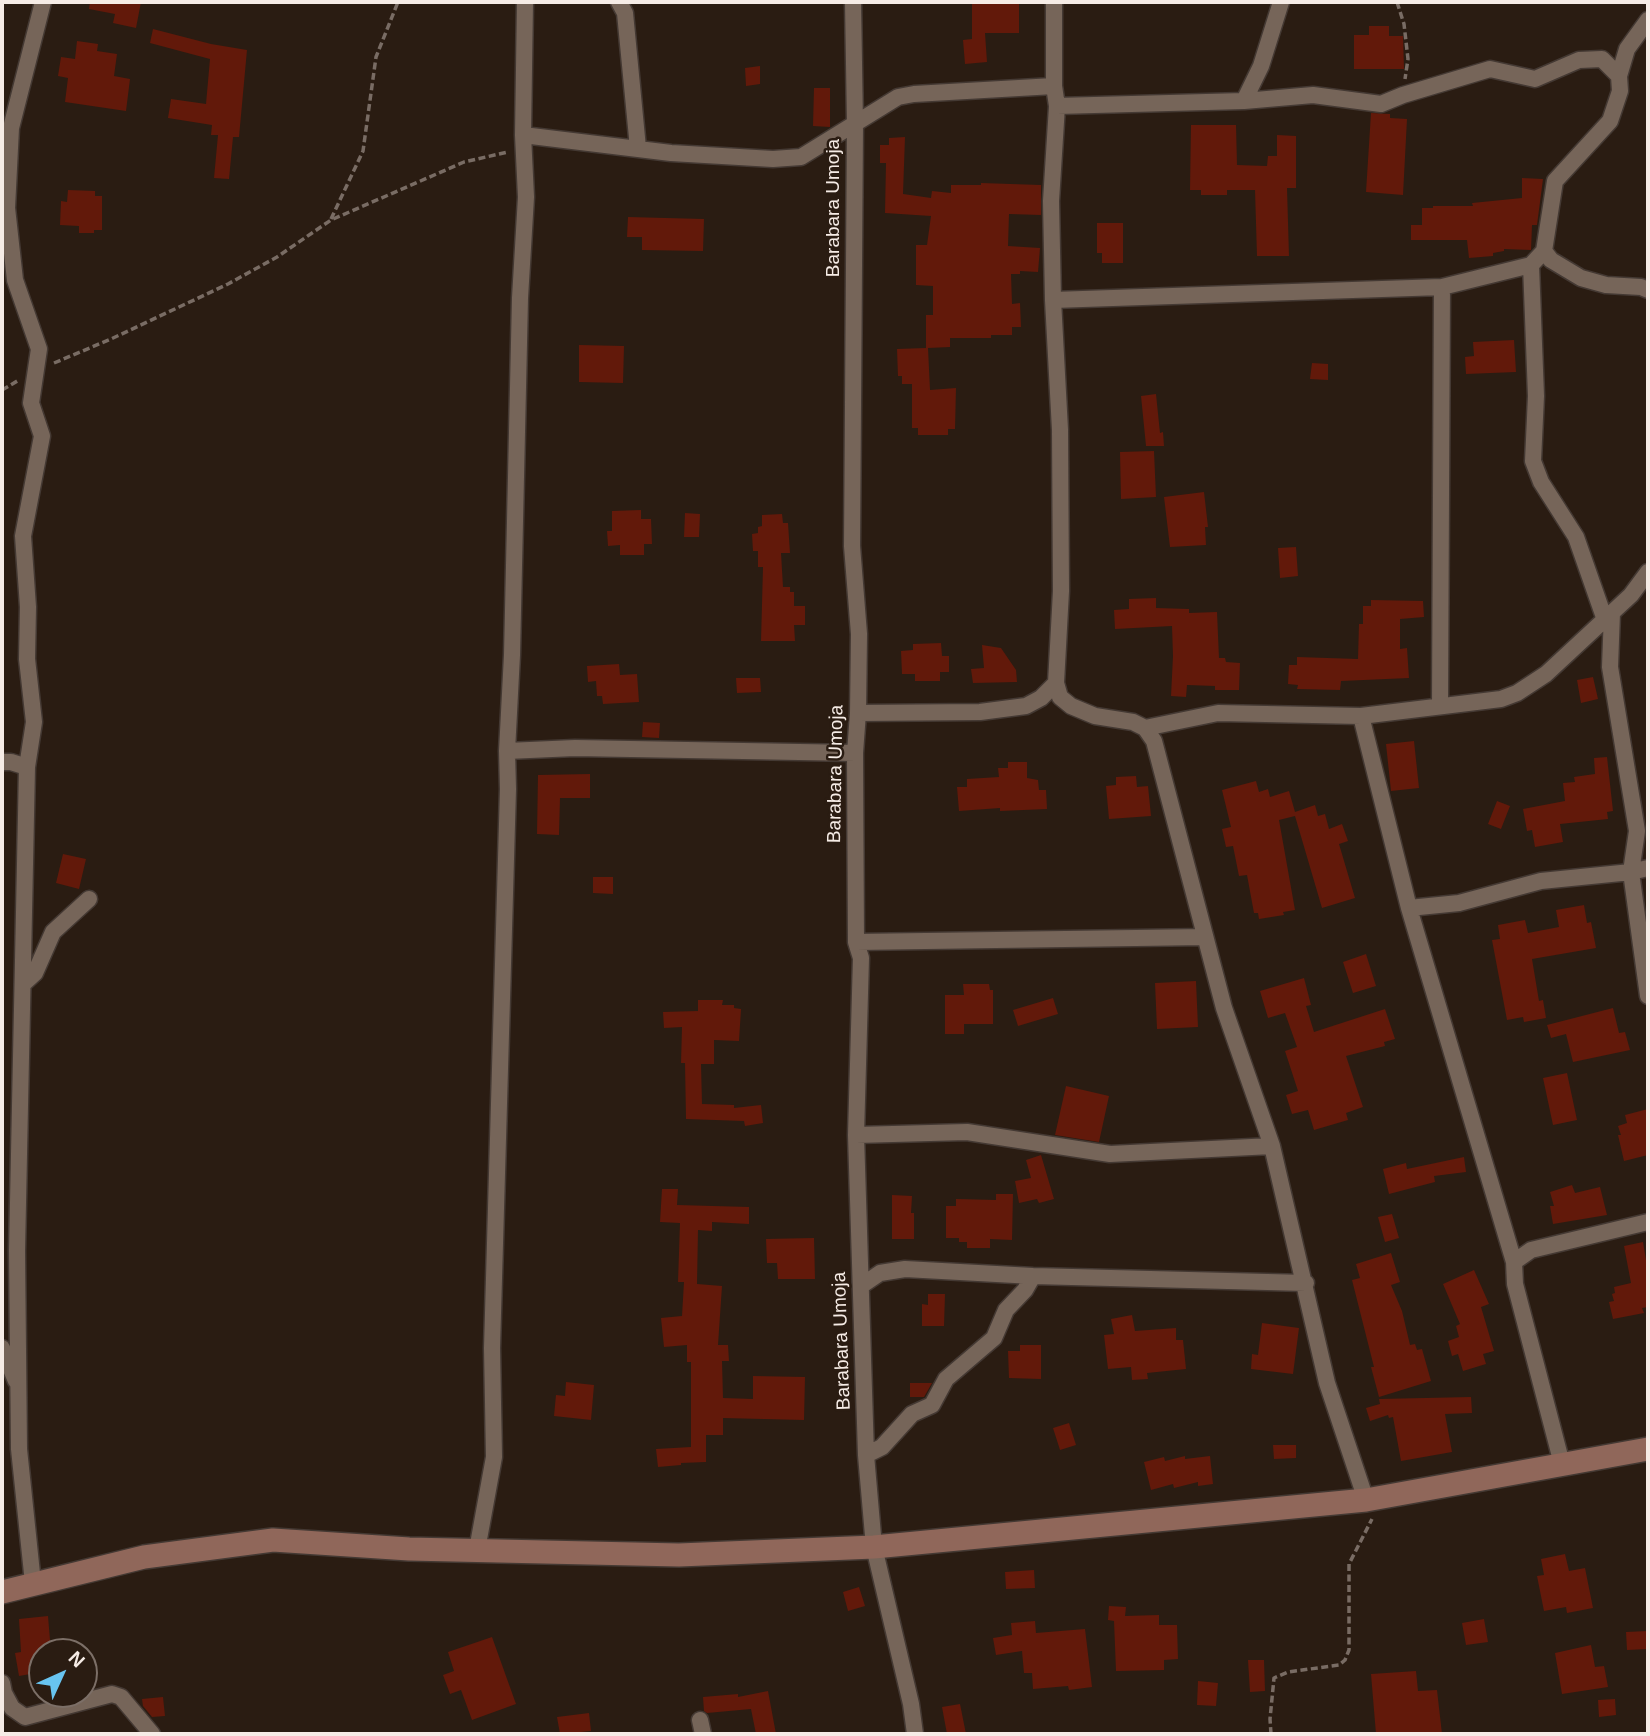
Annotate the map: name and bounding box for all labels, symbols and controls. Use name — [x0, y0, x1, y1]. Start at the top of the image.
street label: Barabara Umoja — [823, 139, 845, 277]
street label: Barabara Umoja — [823, 705, 849, 843]
street label: Barabara Umoja — [828, 1271, 856, 1411]
north arrow — [28, 1638, 98, 1708]
text: N — [65, 1647, 89, 1671]

